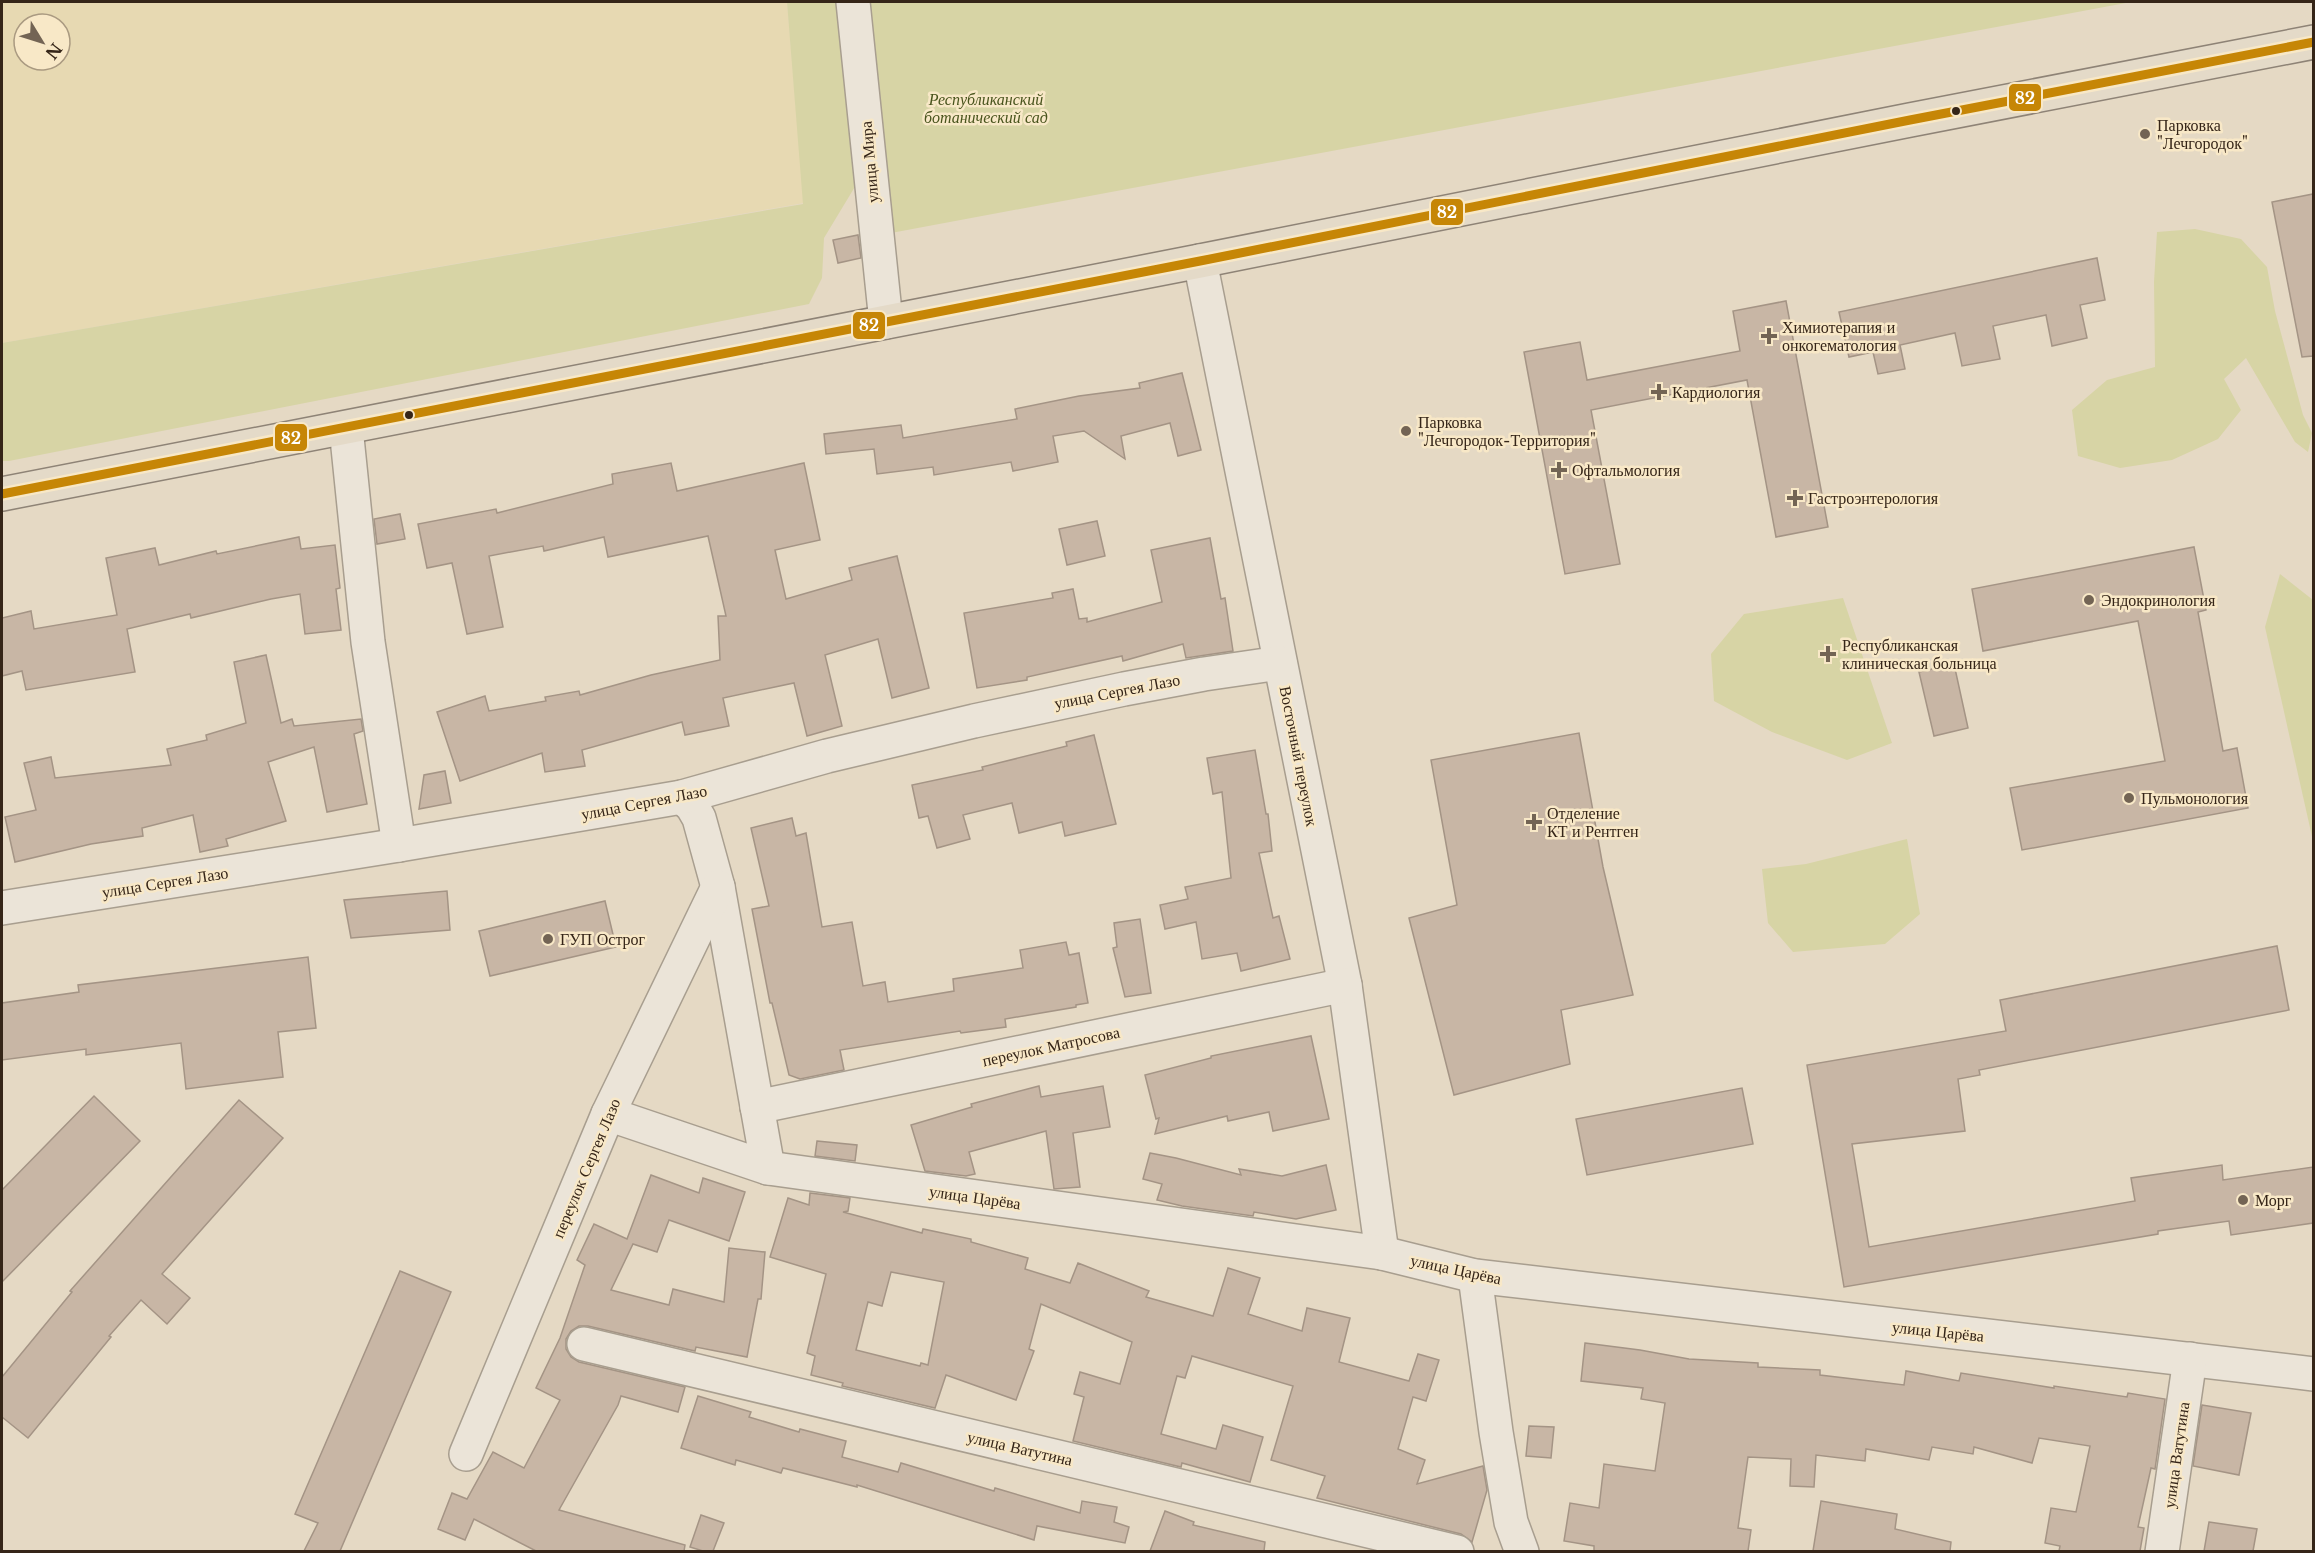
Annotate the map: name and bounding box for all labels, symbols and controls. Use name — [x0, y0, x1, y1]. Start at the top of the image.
north arrow — [12, 12, 72, 72]
text: N — [41, 39, 66, 63]
line badge: 82 — [2008, 83, 2042, 112]
text: 82 — [2015, 88, 2035, 108]
park label: Республиканский ботанический сад — [924, 89, 1048, 127]
unlabelled marker — [1950, 105, 1962, 117]
place label: Парковка "Лечгородок" — [2157, 115, 2248, 153]
street label: улица Мира — [855, 120, 883, 204]
marker: Парковка "Лечгородок" — [2138, 127, 2152, 141]
line badge: 82 — [1430, 198, 1464, 226]
text: 82 — [1437, 202, 1457, 222]
line badge: 82 — [852, 311, 886, 340]
text: 82 — [859, 315, 879, 335]
place label: Химиотерапия и онкогематология — [1782, 317, 1897, 355]
marker: Химиотерапия и онкогематология — [1760, 327, 1778, 345]
place label: Кардиология — [1672, 382, 1761, 402]
marker: Кардиология — [1650, 383, 1668, 401]
unlabelled marker — [403, 409, 415, 421]
place label: Парковка "Лечгородок-Территория" — [1418, 412, 1596, 450]
line badge: 82 — [274, 423, 308, 452]
marker: Парковка "Лечгородок-Территория" — [1399, 424, 1413, 438]
text: 82 — [281, 428, 301, 448]
place label: Офтальмология — [1572, 460, 1681, 480]
marker: Офтальмология — [1550, 461, 1568, 479]
place label: Гастроэнтерология — [1808, 488, 1939, 508]
marker: Гастроэнтерология — [1786, 489, 1804, 507]
place label: Эндокринология — [2101, 590, 2216, 610]
marker: Эндокринология — [2082, 593, 2096, 607]
place label: Республиканская клиническая больница — [1842, 635, 1997, 673]
marker: Республиканская клиническая больница — [1819, 645, 1837, 663]
street label: улица Сергея Лазо — [1052, 669, 1182, 713]
street label: Восточный переулок — [1276, 684, 1322, 828]
street label: улица Сергея Лазо — [579, 780, 709, 824]
place label: Пульмонология — [2141, 788, 2249, 808]
marker: Пульмонология — [2122, 791, 2136, 805]
place label: Отделение КТ и Рентген — [1547, 803, 1639, 841]
marker: Отделение КТ и Рентген — [1525, 813, 1543, 831]
street label: улица Сергея Лазо — [100, 862, 230, 902]
place label: ГУП Острог — [560, 929, 646, 949]
marker: ГУП Острог — [541, 932, 555, 946]
street label: переулок Матросова — [980, 1022, 1122, 1070]
street label: переулок Сергея Лазо — [548, 1095, 624, 1241]
street label: улица Царёва — [928, 1181, 1022, 1213]
place label: Морг — [2255, 1190, 2292, 1210]
marker: Морг — [2236, 1193, 2250, 1207]
street label: улица Царёва — [1409, 1250, 1503, 1288]
street label: улица Царёва — [1891, 1316, 1985, 1346]
street label: улица Ватутина — [2159, 1400, 2193, 1510]
street label: улица Ватутина — [965, 1426, 1075, 1470]

